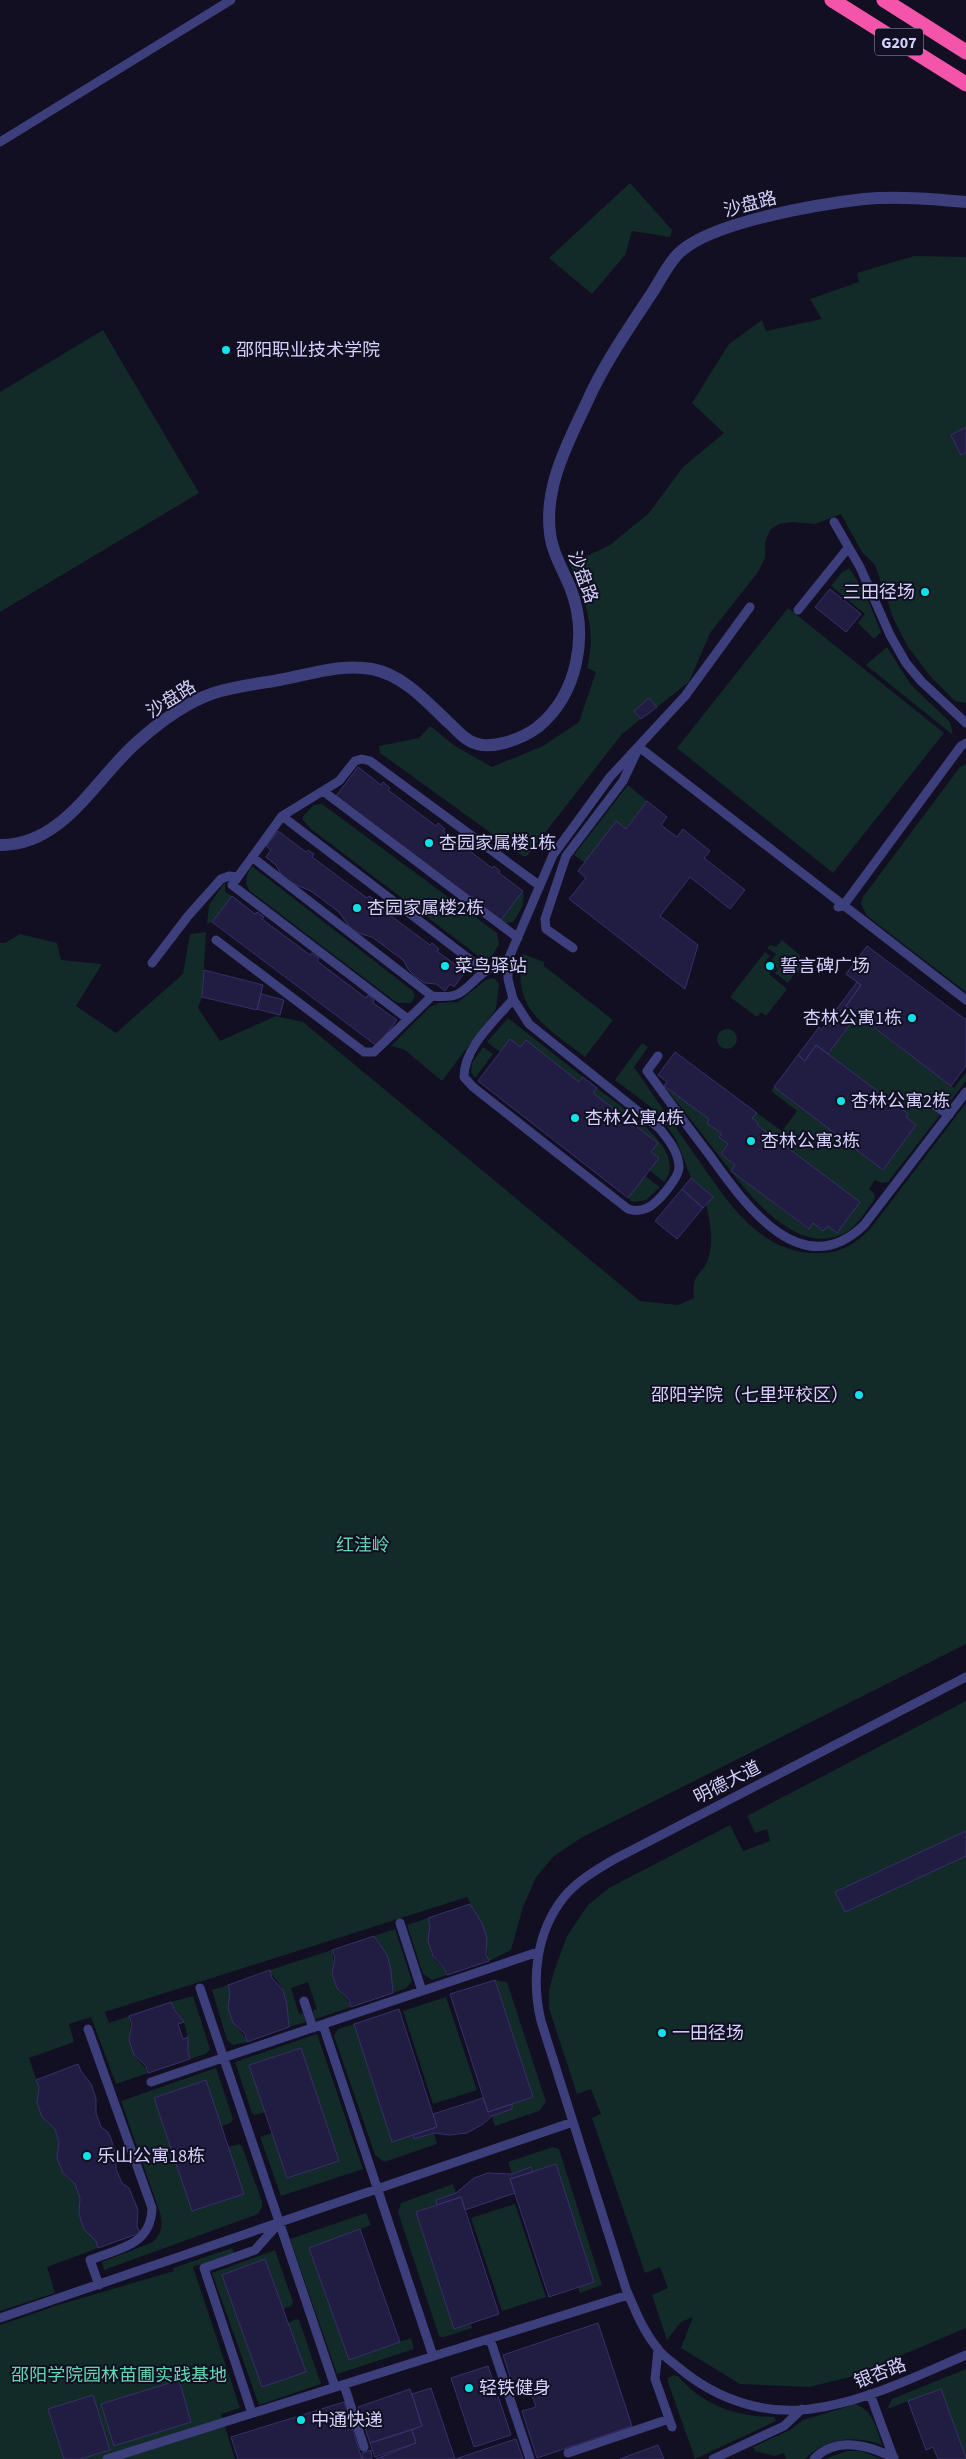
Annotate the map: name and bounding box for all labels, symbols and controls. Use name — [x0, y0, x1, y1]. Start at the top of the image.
road number: G207 — [875, 28, 923, 56]
street label: 沙盘路 — [721, 185, 779, 224]
place label: 邵阳职业技术学院 — [236, 338, 380, 363]
marker: 邵阳职业技术学院 — [220, 344, 232, 356]
street label: 沙盘路 — [562, 548, 604, 607]
place label: 三田径场 — [843, 580, 915, 605]
marker: 三田径场 — [919, 586, 931, 598]
street label: 沙盘路 — [142, 675, 201, 724]
place label: 杏园家属楼1栋 — [439, 831, 556, 856]
marker: 杏园家属楼1栋 — [423, 837, 435, 849]
place label: 杏园家属楼2栋 — [367, 896, 484, 921]
marker: 杏园家属楼2栋 — [351, 902, 363, 914]
place label: 菜鸟驿站 — [455, 954, 527, 979]
place label: 誓言碑广场 — [780, 954, 870, 979]
marker: 菜鸟驿站 — [439, 960, 451, 972]
marker: 誓言碑广场 — [764, 960, 776, 972]
place label: 杏林公寓1栋 — [803, 1006, 902, 1031]
marker: 杏林公寓1栋 — [906, 1012, 918, 1024]
place label: 杏林公寓2栋 — [851, 1089, 950, 1114]
marker: 杏林公寓2栋 — [835, 1095, 847, 1107]
place label: 杏林公寓4栋 — [585, 1106, 684, 1131]
marker: 杏林公寓4栋 — [569, 1112, 581, 1124]
place label: 杏林公寓3栋 — [761, 1129, 860, 1154]
marker: 杏林公寓3栋 — [745, 1135, 757, 1147]
place label: 邵阳学院（七里坪校区） — [651, 1383, 849, 1408]
marker: 邵阳学院（七里坪校区） — [853, 1389, 865, 1401]
park label: 红洼岭 — [336, 1533, 390, 1558]
street label: 明德大道 — [689, 1755, 765, 1810]
place label: 一田径场 — [672, 2021, 744, 2046]
marker: 一田径场 — [656, 2027, 668, 2039]
place label: 乐山公寓18栋 — [97, 2144, 205, 2169]
marker: 乐山公寓18栋 — [81, 2150, 93, 2162]
street label: 银杏路 — [850, 2352, 910, 2395]
park label: 邵阳学院园林苗圃实践基地 — [11, 2363, 227, 2388]
place label: 轻铁健身 — [479, 2376, 551, 2401]
marker: 轻铁健身 — [463, 2382, 475, 2394]
place label: 中通快递 — [311, 2408, 383, 2433]
marker: 中通快递 — [295, 2414, 307, 2426]

